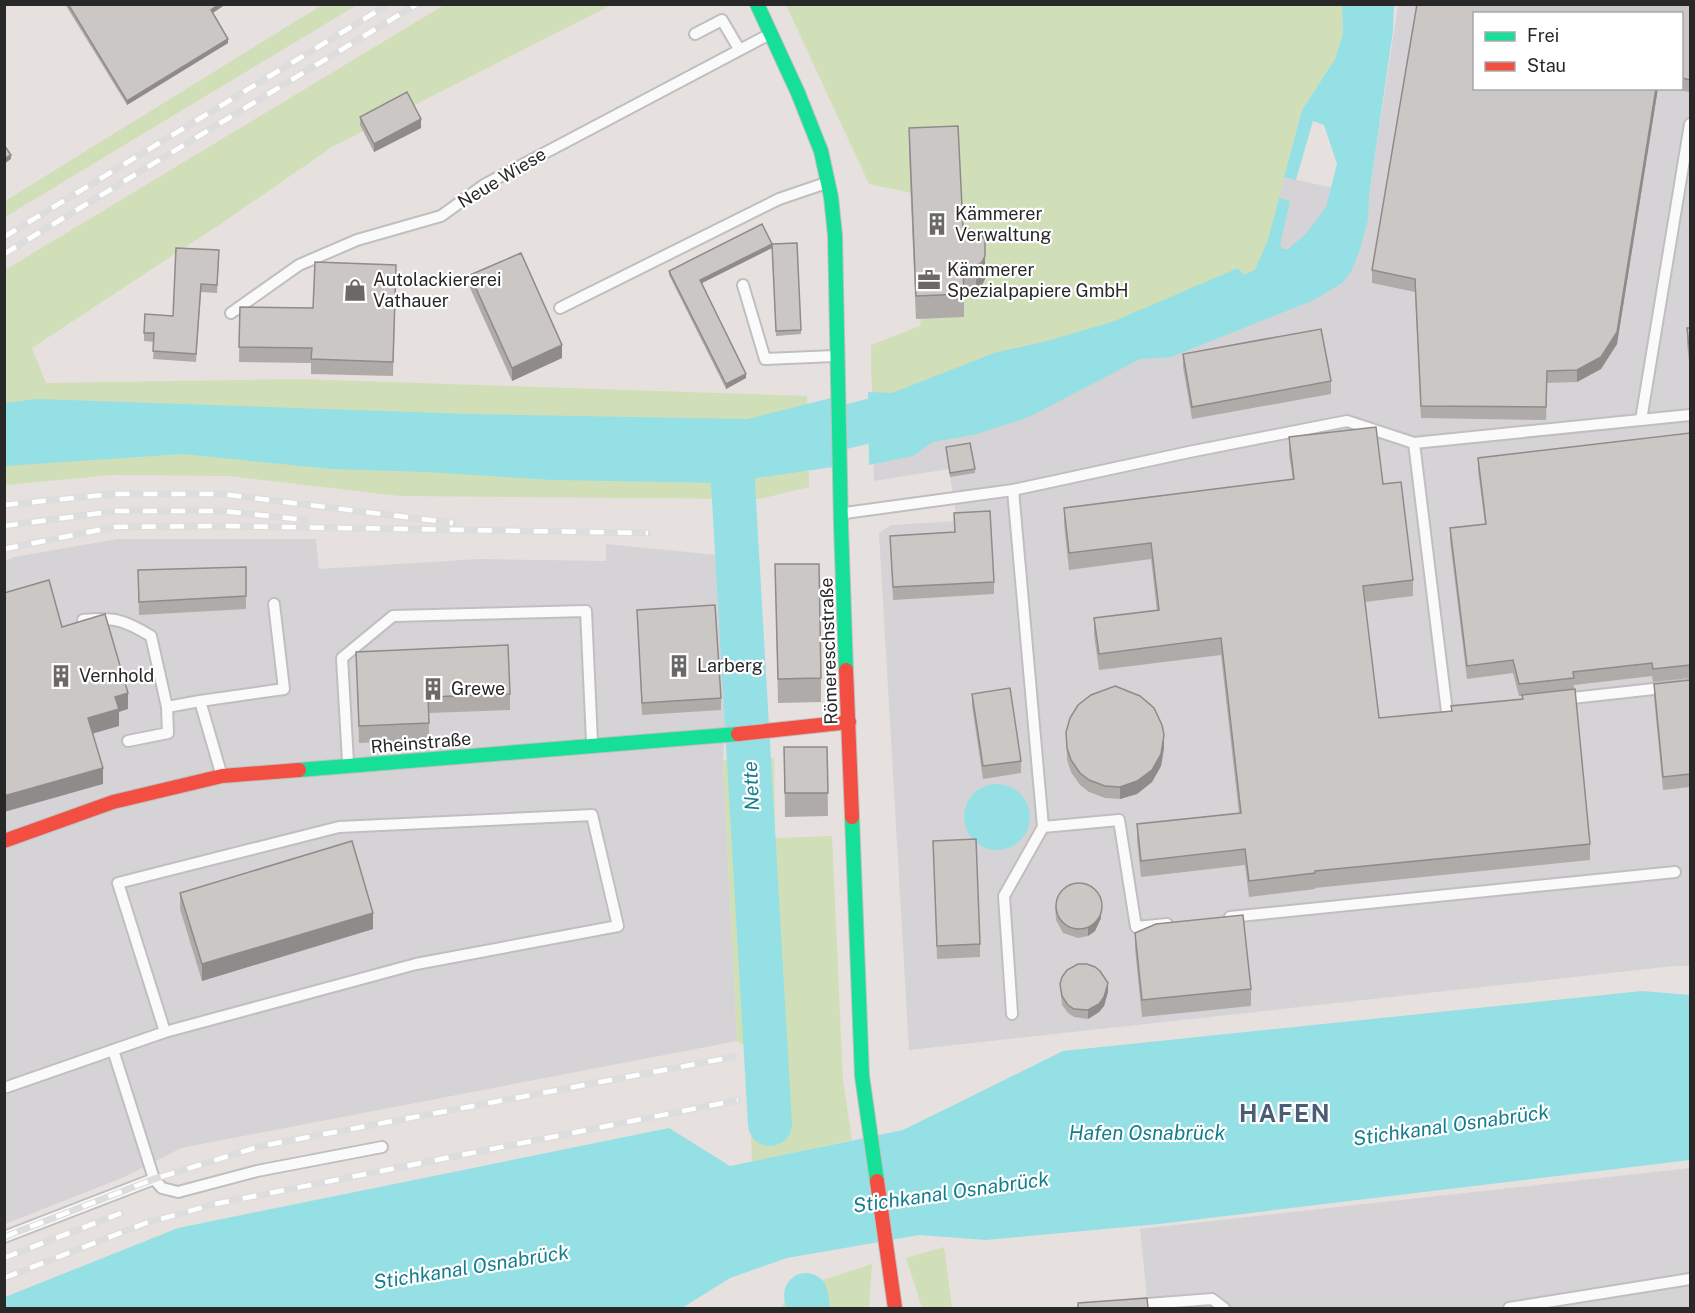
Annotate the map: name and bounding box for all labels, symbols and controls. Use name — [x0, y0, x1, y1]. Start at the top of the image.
legend — [1473, 12, 1683, 90]
text: Frei — [1527, 25, 1559, 46]
text: Stau — [1527, 55, 1566, 76]
street label: Neue Wiese — [454, 143, 550, 212]
place label: Kämmerer Verwaltung — [955, 203, 1051, 245]
building icon: Kämmerer Verwaltung — [924, 211, 950, 237]
place label: Kämmerer Spezialpapiere GmbH — [947, 259, 1129, 301]
office icon: Kämmerer Spezialpapiere GmbH — [916, 267, 942, 293]
place label: Autolackiererei Vathauer — [373, 269, 501, 311]
shop icon: Autolackiererei Vathauer — [342, 277, 368, 303]
street label: Römereschstraße — [815, 577, 842, 725]
building icon: Larberg — [666, 653, 692, 679]
place label: Larberg — [697, 655, 763, 676]
building icon: Vernhold — [48, 663, 74, 689]
place label: Vernhold — [79, 665, 154, 686]
building icon: Grewe — [420, 676, 446, 702]
place label: Grewe — [451, 678, 505, 699]
street label: Rheinstraße — [370, 728, 472, 757]
water label: Nette — [738, 760, 764, 811]
district label: HAFEN — [1239, 1099, 1331, 1127]
water label: Stichkanal Osnabrück — [1351, 1099, 1551, 1151]
water label: Hafen Osnabrück — [1069, 1121, 1225, 1145]
water label: Stichkanal Osnabrück — [851, 1166, 1051, 1218]
water label: Stichkanal Osnabrück — [372, 1240, 571, 1294]

